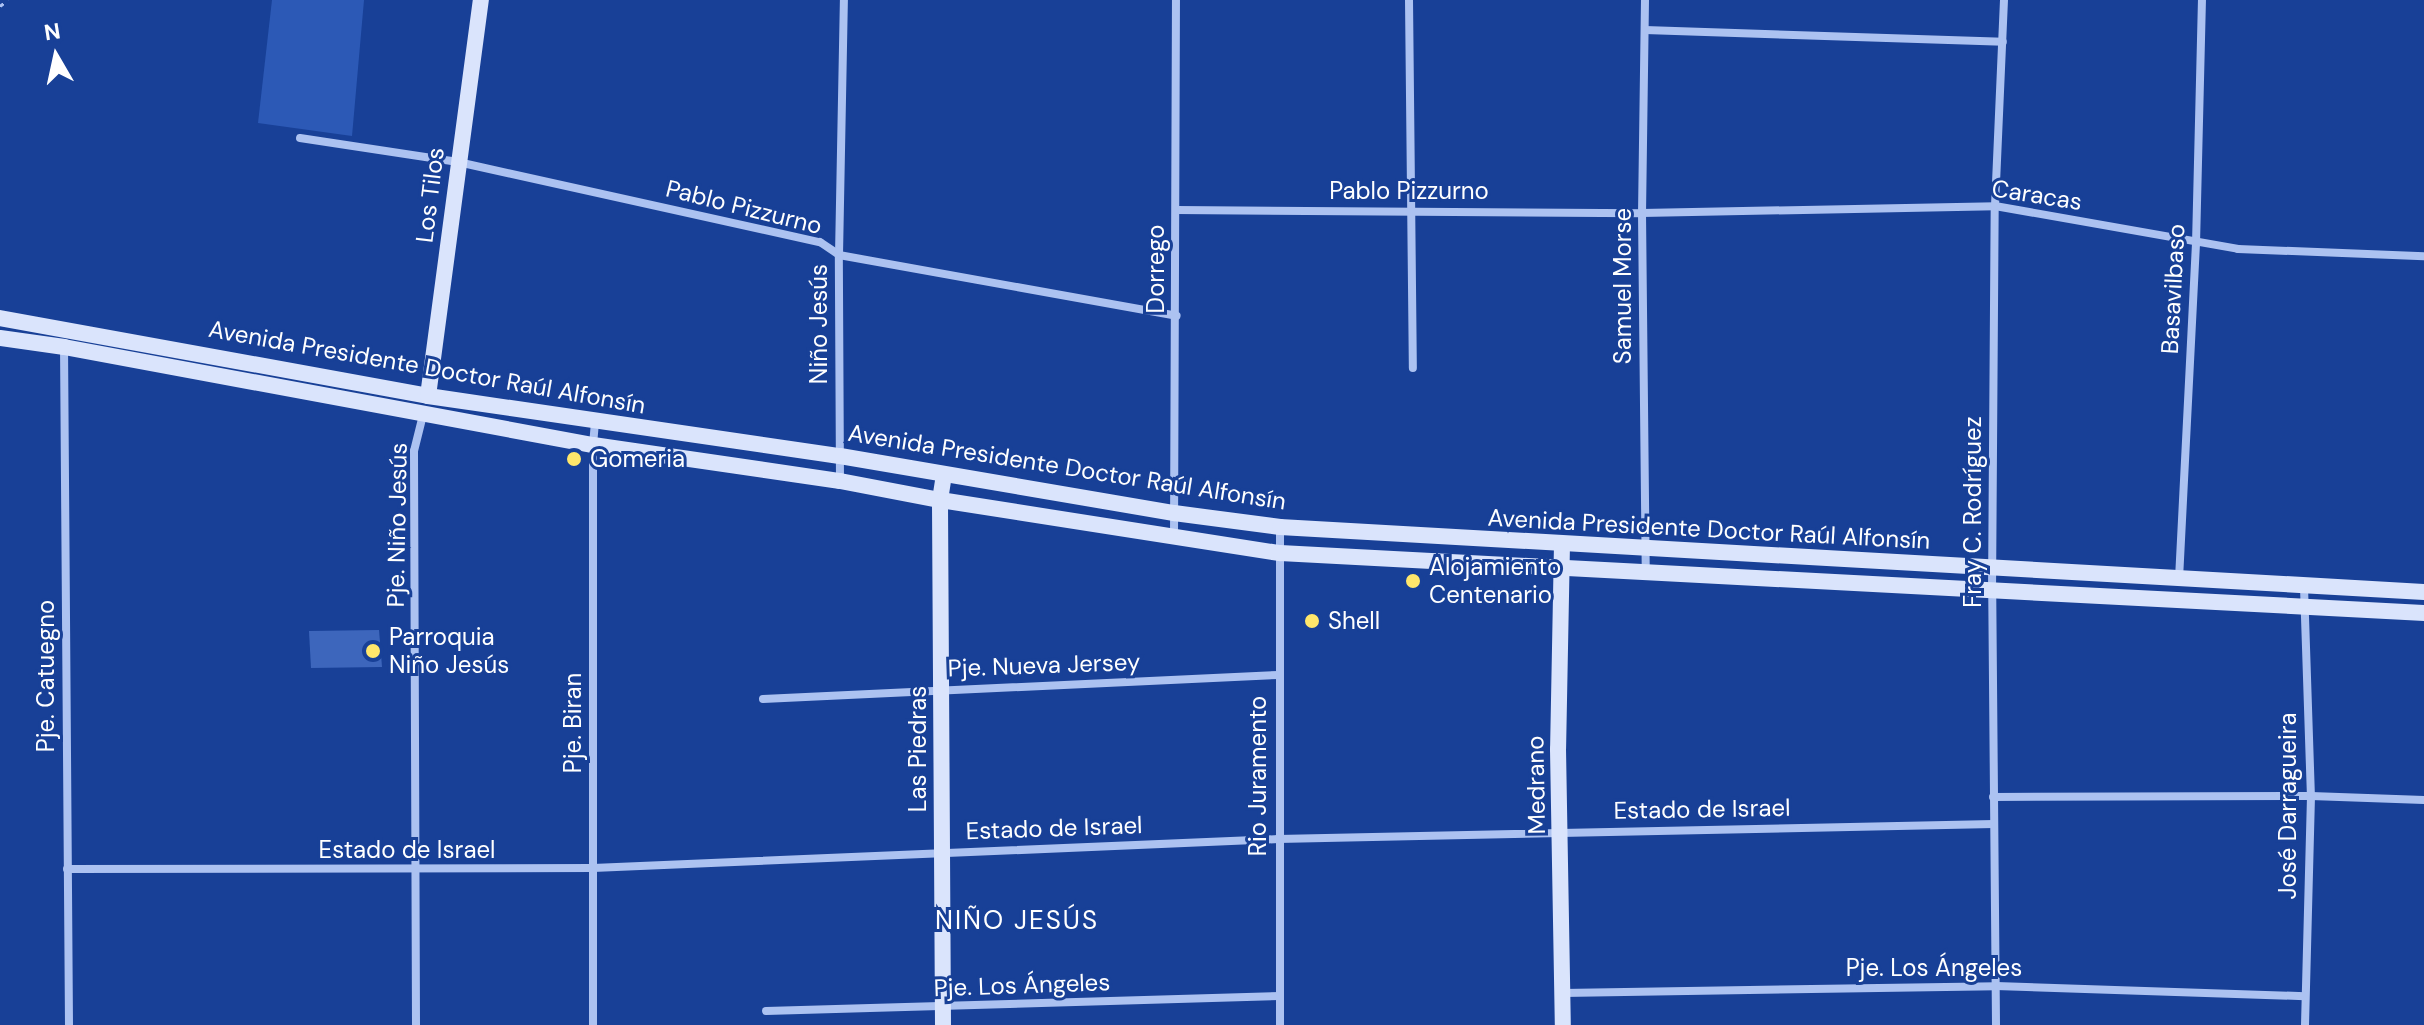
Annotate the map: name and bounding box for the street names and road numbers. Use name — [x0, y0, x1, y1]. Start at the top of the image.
street label: Los Tilos — [410, 146, 450, 244]
street label: Pablo Pizzurno — [663, 174, 825, 240]
street label: Caracas — [1990, 174, 2084, 216]
street label: Pablo Pizzurno — [1329, 177, 1489, 205]
street label: Samuel Morse — [1609, 208, 1637, 364]
street label: Basavilbaso — [2155, 223, 2191, 355]
street label: Dorrego — [1142, 225, 1170, 313]
street label: Niño Jesús — [805, 264, 833, 384]
street label: Avenida Presidente Doctor Raúl Alfonsín — [206, 314, 648, 420]
street label: Fray C. Rodríguez — [1959, 416, 1987, 608]
street label: Avenida Presidente Doctor Raúl Alfonsín — [846, 418, 1288, 516]
street label: Pje. Niño Jesús — [381, 442, 413, 608]
street label: Avenida Presidente Doctor Raúl Alfonsín — [1487, 503, 1931, 555]
street label: Pje. Catuegno — [32, 600, 60, 752]
street label: Pje. Nueva Jersey — [947, 647, 1141, 683]
street label: Pje. Biran — [559, 673, 587, 773]
street label: Las Piedras — [904, 686, 932, 812]
street label: Rio Juramento — [1244, 696, 1272, 856]
street label: José Darragueira — [2274, 712, 2302, 900]
street label: Medrano — [1521, 735, 1551, 835]
street label: Estado de Israel — [1613, 793, 1791, 825]
street label: Estado de Israel — [965, 811, 1143, 845]
street label: Estado de Israel — [319, 836, 495, 864]
street label: Pje. Los Ángeles — [1846, 954, 2022, 982]
street label: Pje. Los Ángeles — [933, 968, 1111, 1002]

